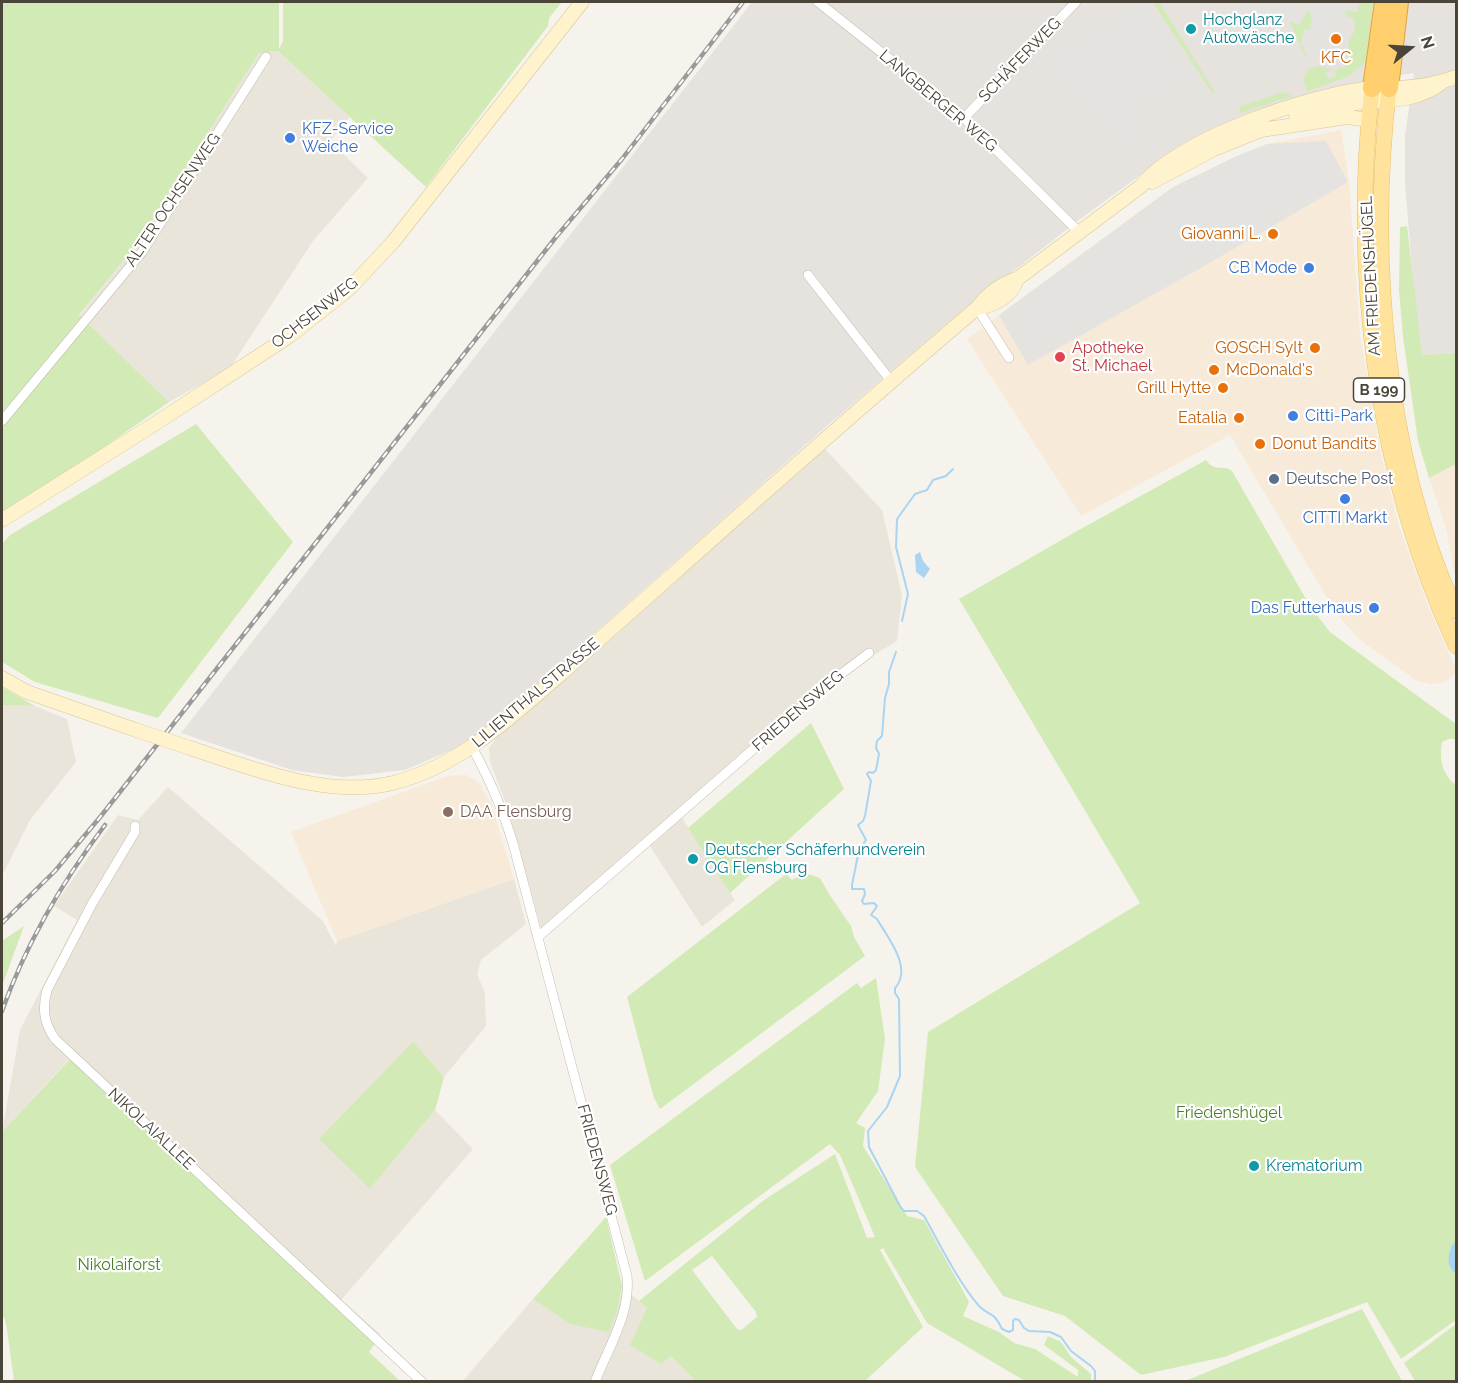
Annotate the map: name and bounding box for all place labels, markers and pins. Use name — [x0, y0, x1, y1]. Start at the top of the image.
place label: Hochglanz Autowäsche — [1203, 10, 1294, 48]
marker: Hochglanz Autowäsche — [1184, 22, 1198, 36]
marker: KFC — [1329, 32, 1343, 46]
place label: KFC — [1321, 48, 1351, 68]
place label: KFZ-Service Weiche — [302, 119, 393, 157]
marker: KFZ-Service Weiche — [283, 131, 297, 145]
place label: Giovanni L. — [1181, 224, 1261, 244]
marker: Giovanni L. — [1266, 227, 1280, 241]
place label: CB Mode — [1229, 258, 1297, 278]
marker: CB Mode — [1302, 261, 1316, 275]
place label: Apotheke St. Michael — [1072, 338, 1152, 376]
place label: GOSCH Sylt — [1215, 338, 1303, 358]
marker: GOSCH Sylt — [1308, 341, 1322, 355]
marker: Apotheke St. Michael — [1053, 350, 1067, 364]
place label: McDonald's — [1226, 360, 1313, 380]
marker: McDonald's — [1207, 363, 1221, 377]
place label: Grill Hytte — [1137, 378, 1211, 398]
marker: Grill Hytte — [1216, 381, 1230, 395]
place label: Citti-Park — [1305, 406, 1373, 426]
place label: Eatalia — [1178, 408, 1227, 428]
marker: Citti-Park — [1286, 409, 1300, 423]
marker: Eatalia — [1232, 411, 1246, 425]
place label: Donut Bandits — [1272, 434, 1376, 454]
marker: Donut Bandits — [1253, 437, 1267, 451]
place label: Deutsche Post — [1286, 469, 1393, 489]
marker: Deutsche Post — [1267, 472, 1281, 486]
marker: CITTI Markt — [1338, 492, 1352, 506]
place label: CITTI Markt — [1303, 508, 1387, 528]
place label: Das Futterhaus — [1251, 598, 1362, 618]
marker: Das Futterhaus — [1367, 601, 1381, 615]
place label: DAA Flensburg — [460, 802, 572, 822]
marker: DAA Flensburg — [441, 805, 455, 819]
place label: Deutscher Schäferhundverein OG Flensburg — [705, 840, 925, 878]
marker: Deutscher Schäferhundverein OG Flensburg — [686, 852, 700, 866]
place label: Krematorium — [1266, 1156, 1362, 1176]
marker: Krematorium — [1247, 1159, 1261, 1173]

